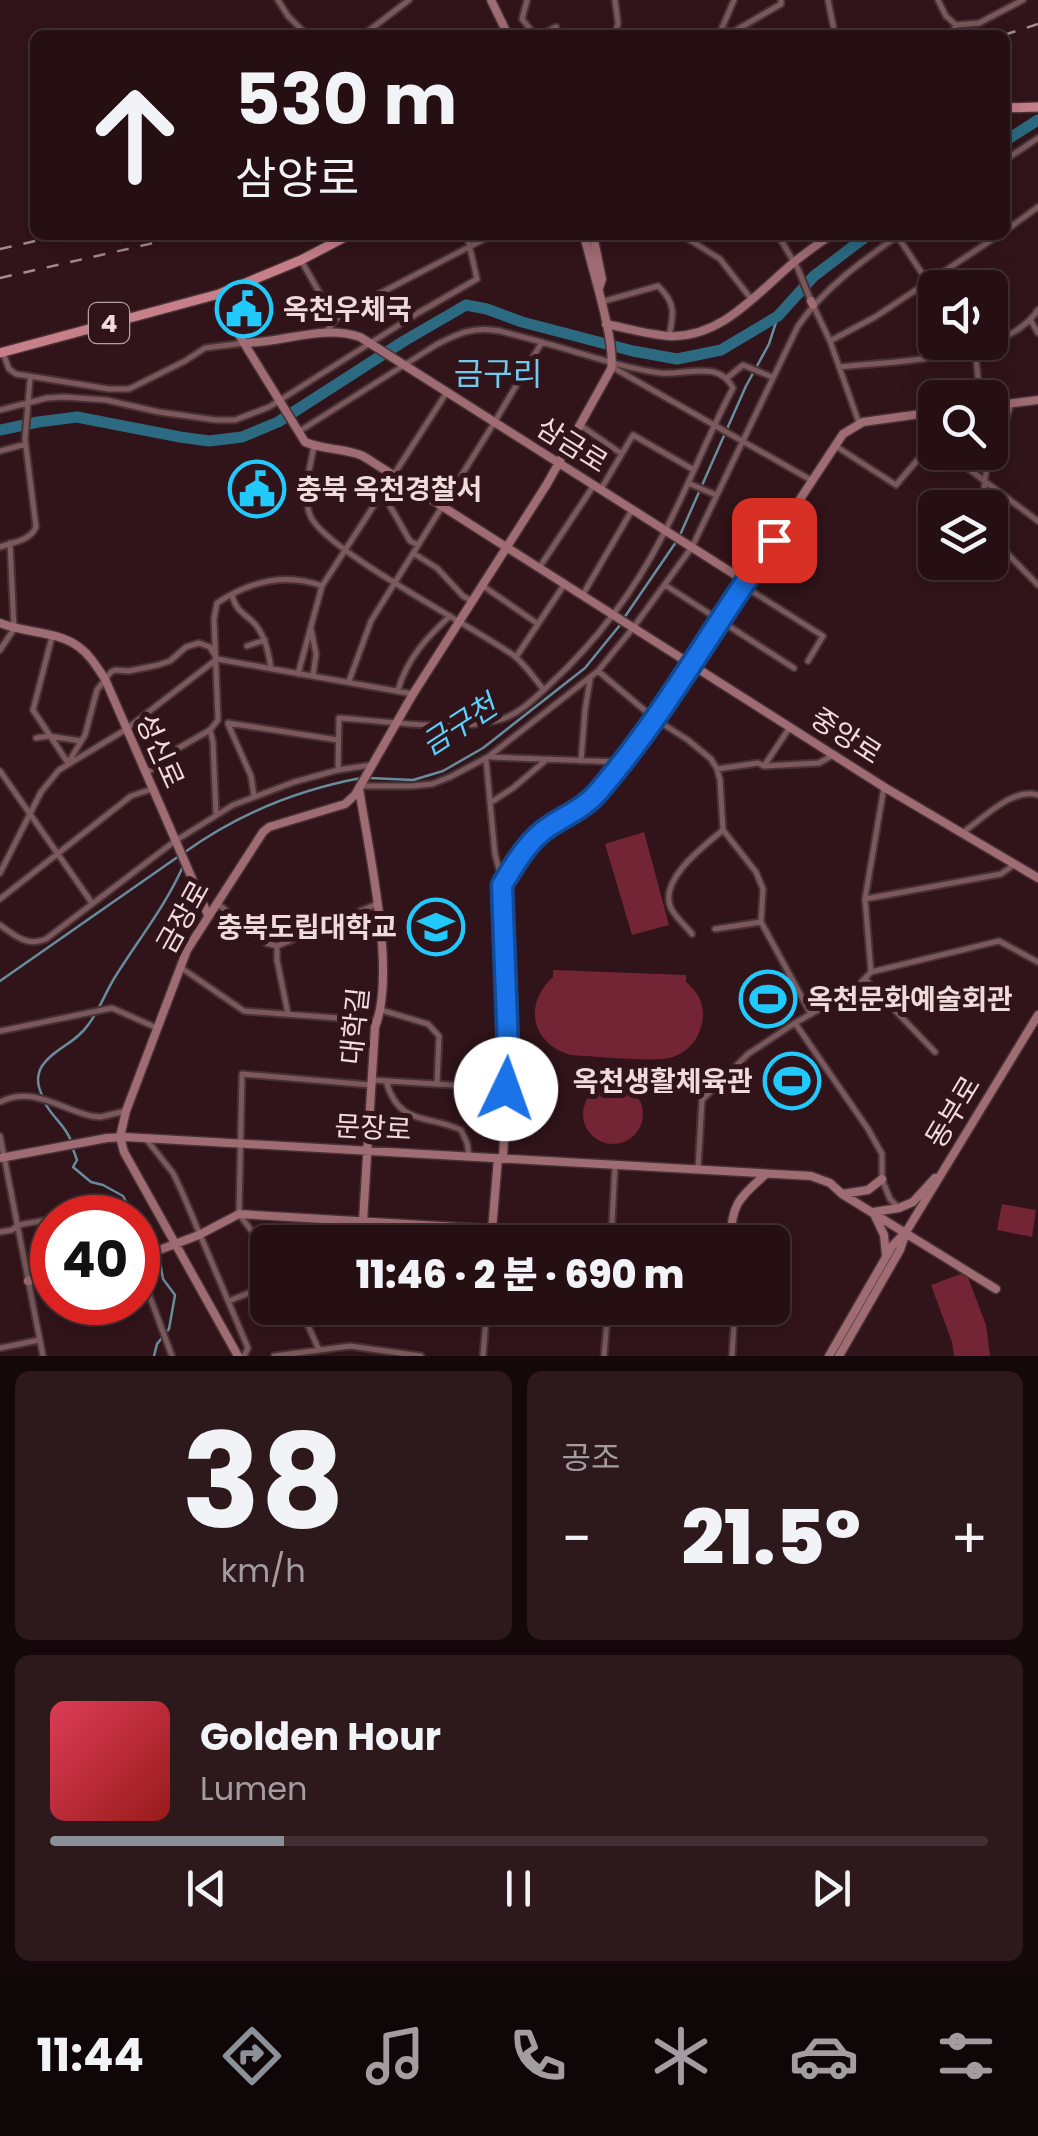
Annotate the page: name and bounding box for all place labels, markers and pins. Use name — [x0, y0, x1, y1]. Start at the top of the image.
public building icon: 옥천우체국 — [214, 279, 274, 339]
place label: 옥천우체국 — [283, 290, 412, 329]
public building icon: 충북 옥천경찰서 — [227, 459, 287, 519]
place label: 충북 옥천경찰서 — [296, 470, 482, 509]
pin — [732, 498, 817, 583]
school or university icon: 충북도립대학교 — [406, 897, 466, 957]
place label: 충북도립대학교 — [217, 908, 397, 947]
sports icon: 옥천문화예술회관 — [738, 969, 798, 1029]
place label: 옥천문화예술회관 — [807, 980, 1013, 1019]
sports icon: 옥천생활체육관 — [762, 1051, 822, 1111]
place label: 옥천생활체육관 — [573, 1062, 753, 1101]

